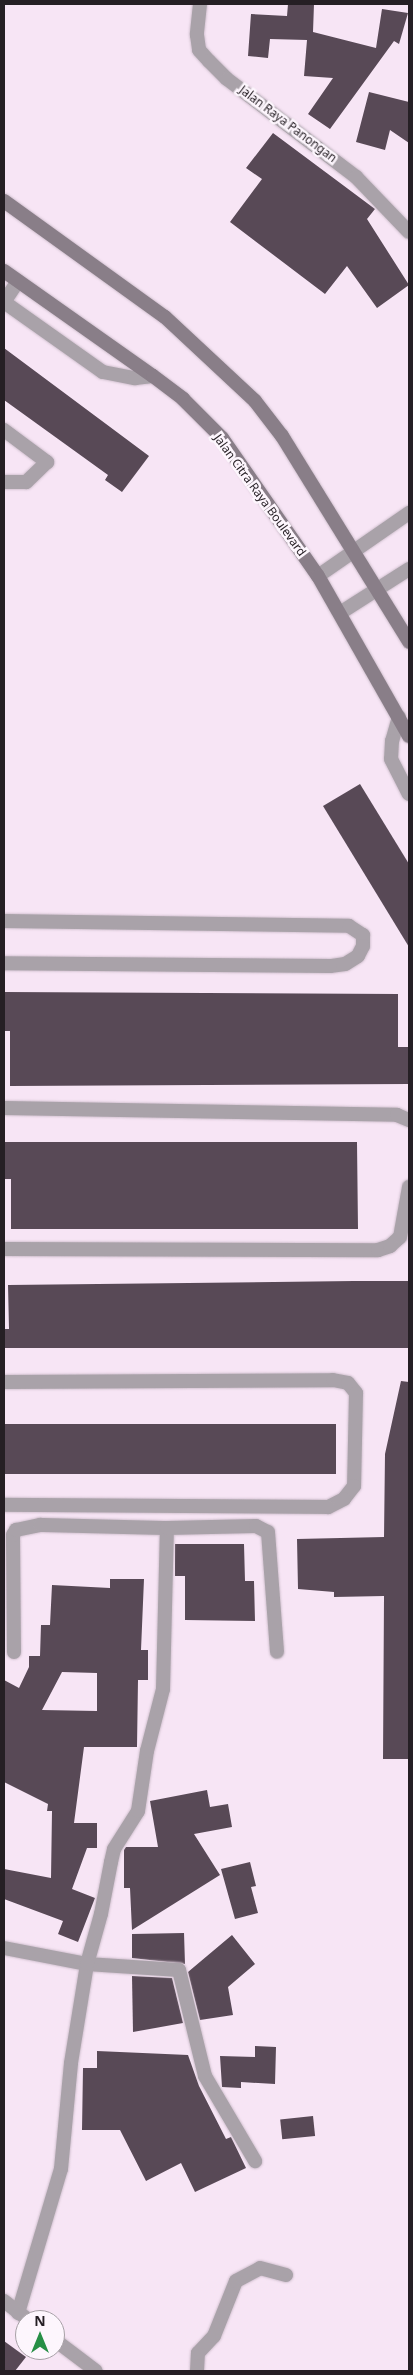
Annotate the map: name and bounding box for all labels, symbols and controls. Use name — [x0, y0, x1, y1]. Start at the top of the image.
street label: Jalan Raya Panongan — [236, 83, 340, 165]
street label: Jalan Citra Raya Boulevard — [211, 431, 309, 559]
north arrow — [15, 2310, 65, 2360]
text: N — [34, 2311, 46, 2330]

